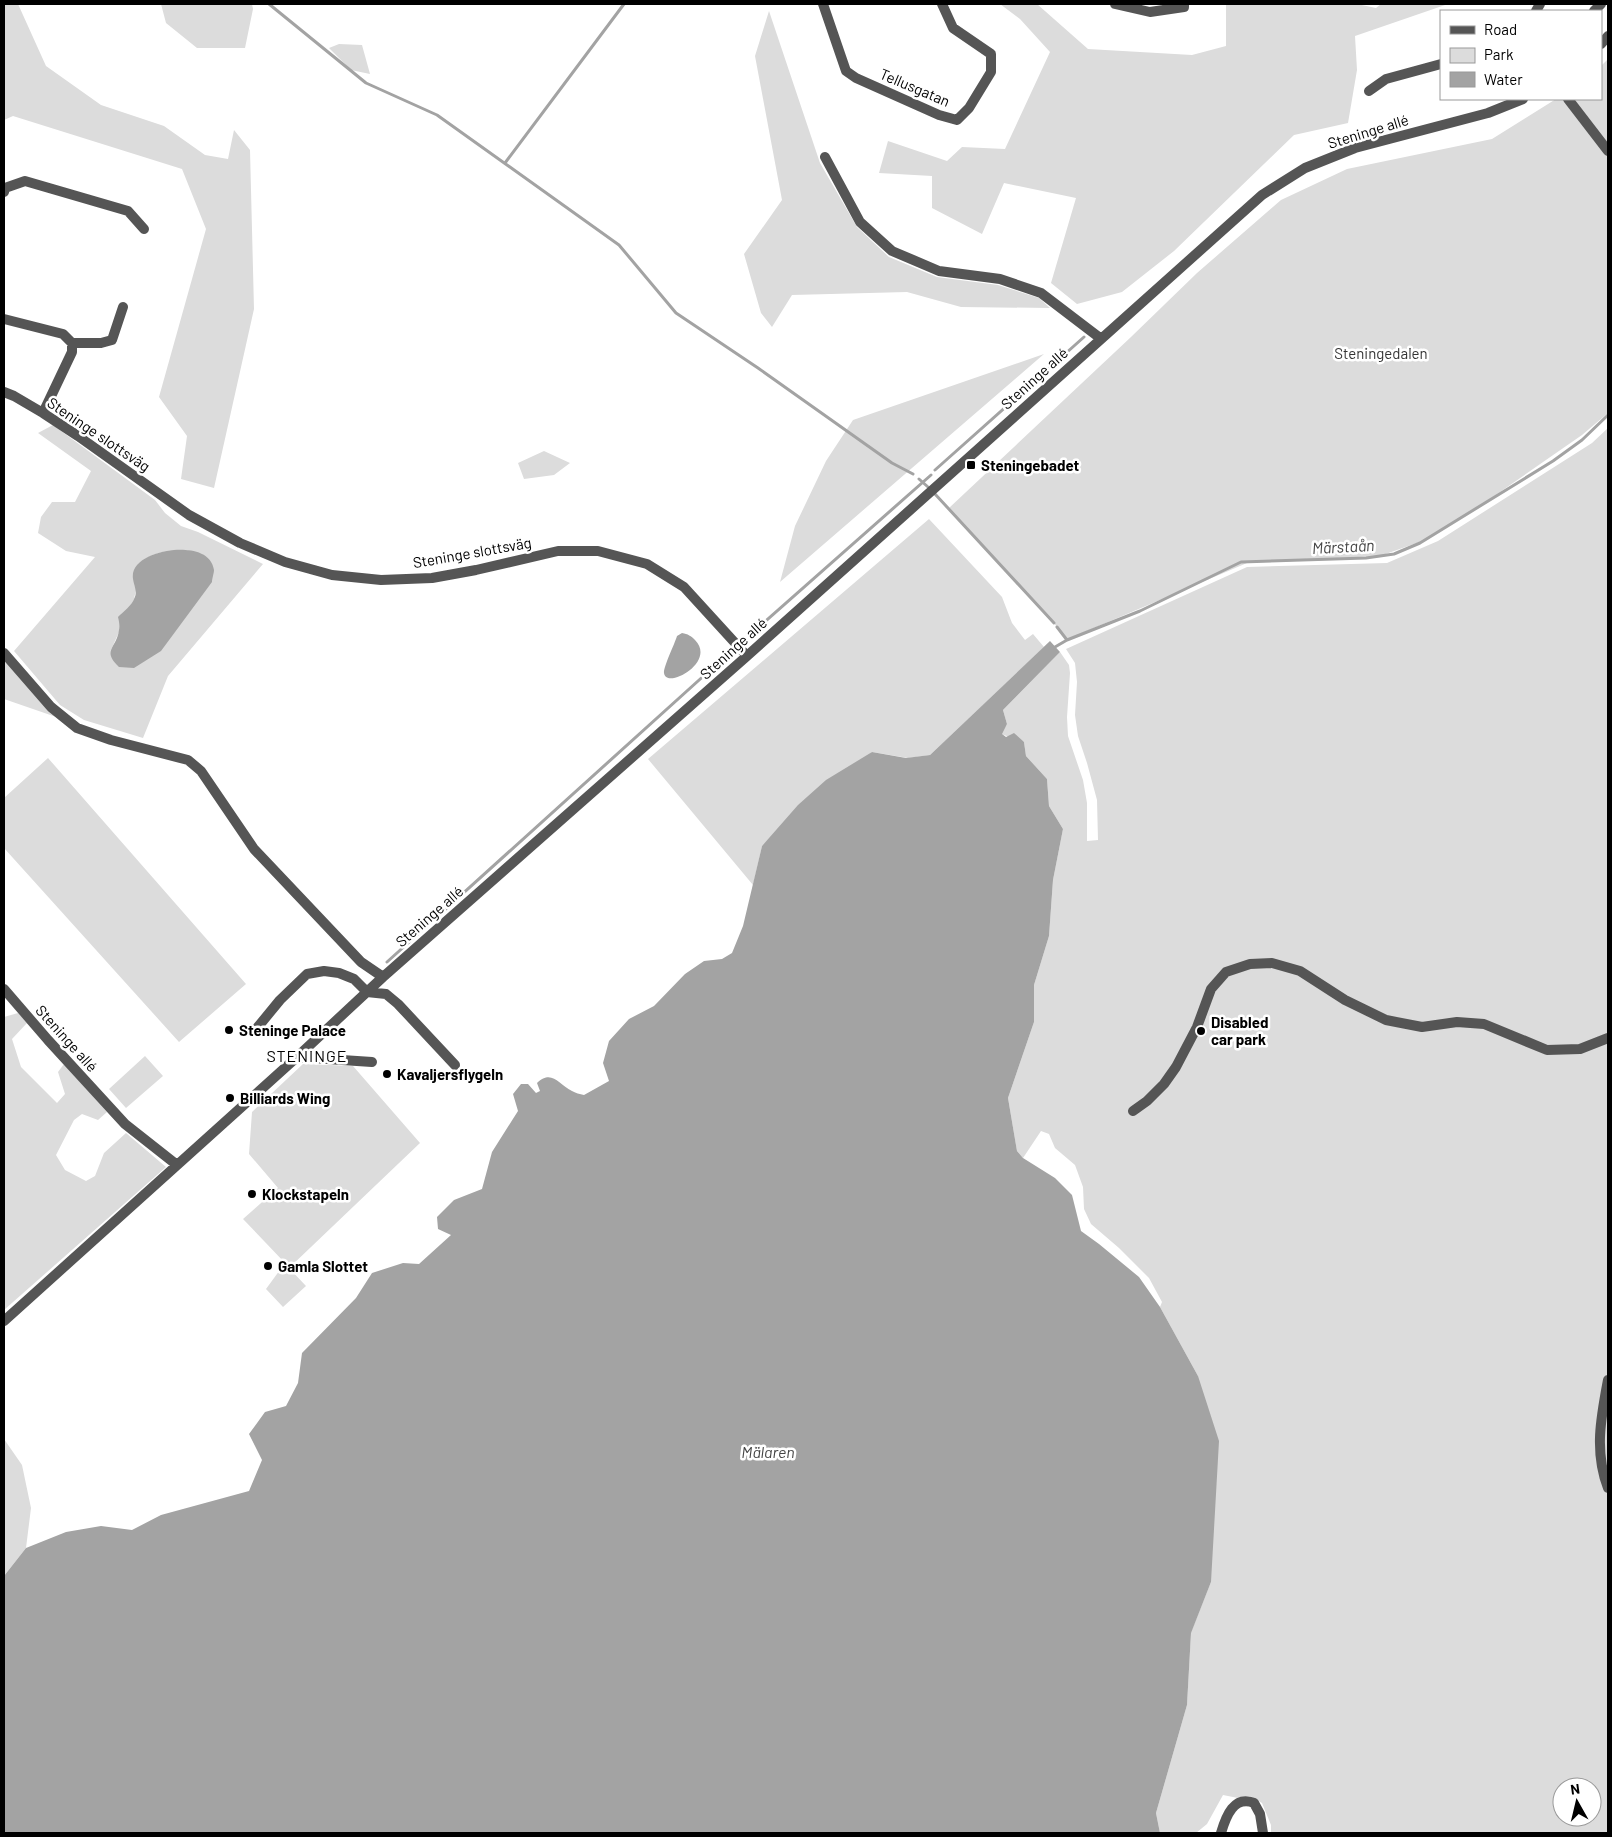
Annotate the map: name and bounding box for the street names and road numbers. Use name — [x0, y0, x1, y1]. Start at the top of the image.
street label: Tellusgatan — [877, 64, 953, 110]
street label: Steninge allé — [1325, 110, 1411, 152]
street label: Steninge allé — [997, 343, 1071, 413]
street label: Steninge slottsväg — [44, 393, 154, 475]
street label: Steninge slottsväg — [411, 533, 533, 571]
street label: Steninge allé — [696, 613, 770, 683]
street label: Steninge allé — [392, 882, 466, 950]
street label: Steninge allé — [32, 1001, 102, 1075]

